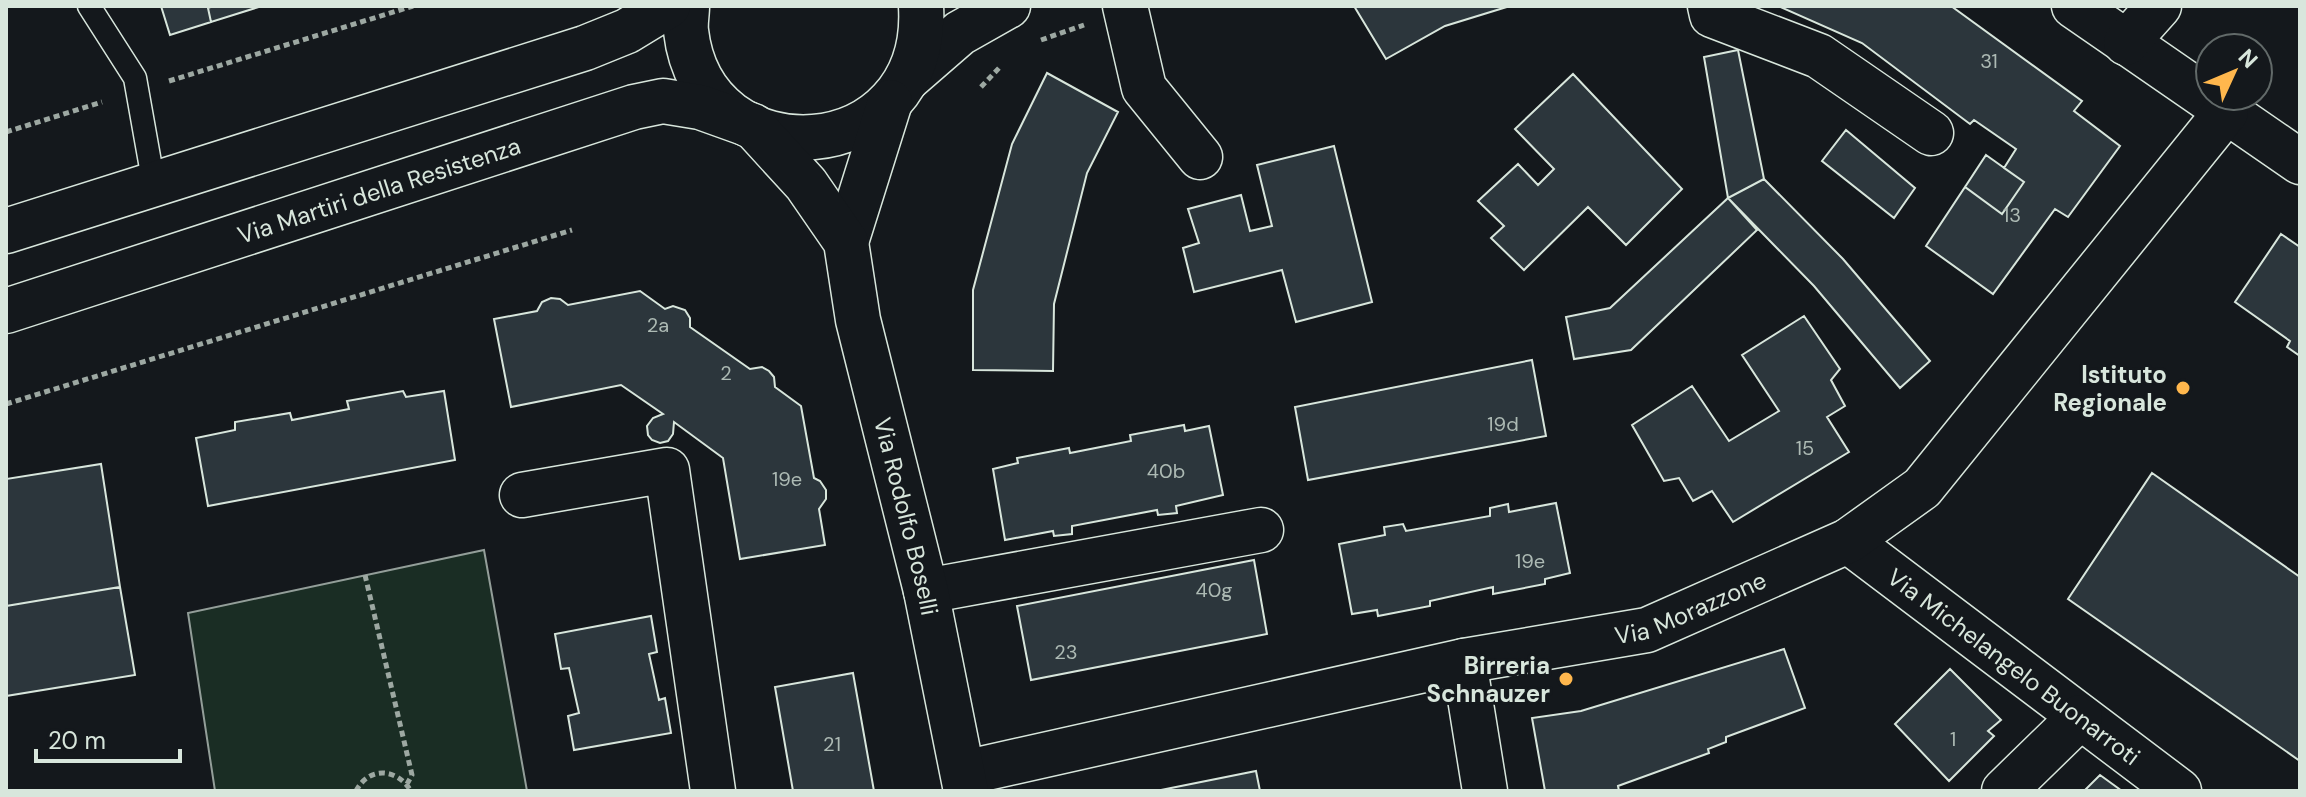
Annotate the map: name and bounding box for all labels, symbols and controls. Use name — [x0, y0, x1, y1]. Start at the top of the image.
north arrow — [2194, 32, 2274, 112]
text: N — [2232, 43, 2264, 74]
house number: 31 — [1980, 48, 1998, 74]
street label: Via Martiri della Resistenza — [233, 129, 524, 250]
house number: 13 — [2003, 202, 2021, 228]
house number: 2a — [647, 312, 669, 338]
place label: Istituto Regionale — [2053, 359, 2167, 418]
house number: 2 — [720, 360, 732, 386]
marker: Istituto Regionale — [2174, 379, 2192, 397]
house number: 19d — [1487, 411, 1519, 437]
street label: Via Rodolfo Boselli — [868, 414, 946, 618]
house number: 15 — [1796, 435, 1814, 461]
house number: 40b — [1147, 458, 1185, 484]
house number: 19e — [772, 466, 802, 492]
house number: 19e — [1515, 548, 1545, 574]
street label: Via Michelangelo Buonarroti — [1881, 561, 2147, 772]
street label: Via Morazzone — [1612, 564, 1771, 651]
house number: 40g — [1196, 577, 1232, 603]
house number: 23 — [1054, 639, 1078, 665]
place label: Birreria Schnauzer — [1426, 650, 1550, 709]
marker: Birreria Schnauzer — [1557, 670, 1575, 688]
scale bar — [36, 713, 180, 763]
text: 20 m — [48, 725, 106, 756]
house number: 1 — [1950, 726, 1956, 752]
house number: 21 — [823, 731, 841, 757]

